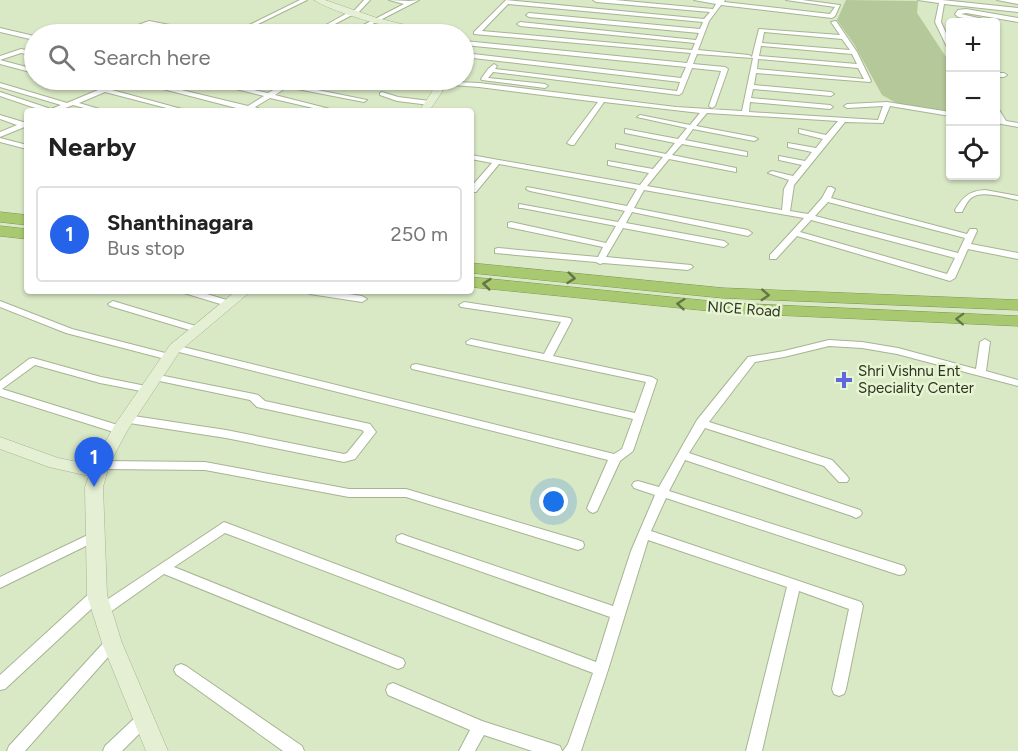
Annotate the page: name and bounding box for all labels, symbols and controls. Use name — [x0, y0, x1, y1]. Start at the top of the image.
map controls — [946, 18, 1000, 180]
button: + — [946, 18, 1000, 72]
search box — [24, 24, 474, 90]
icon: search — [45, 41, 78, 74]
text: Search here — [93, 44, 211, 71]
button: − — [946, 72, 1000, 126]
button: locate — [946, 126, 1000, 180]
text: Nearby — [48, 131, 136, 163]
text: Shanthinagara — [107, 209, 254, 236]
text: 1 — [65, 222, 74, 246]
text: 250 m — [391, 222, 448, 246]
text: Bus stop — [107, 236, 185, 260]
one-way arrow — [566, 271, 576, 284]
one-way arrow — [482, 278, 492, 291]
one-way arrow — [761, 288, 770, 301]
street label: NICE Road — [707, 297, 781, 321]
one-way arrow — [676, 298, 686, 311]
one-way arrow — [955, 313, 964, 326]
place label: Shri Vishnu Ent Speciality Center — [858, 362, 974, 397]
marker: Shri Vishnu Ent Speciality Center — [835, 371, 853, 389]
pin: 1 — [74, 438, 113, 487]
your location — [539, 487, 568, 516]

